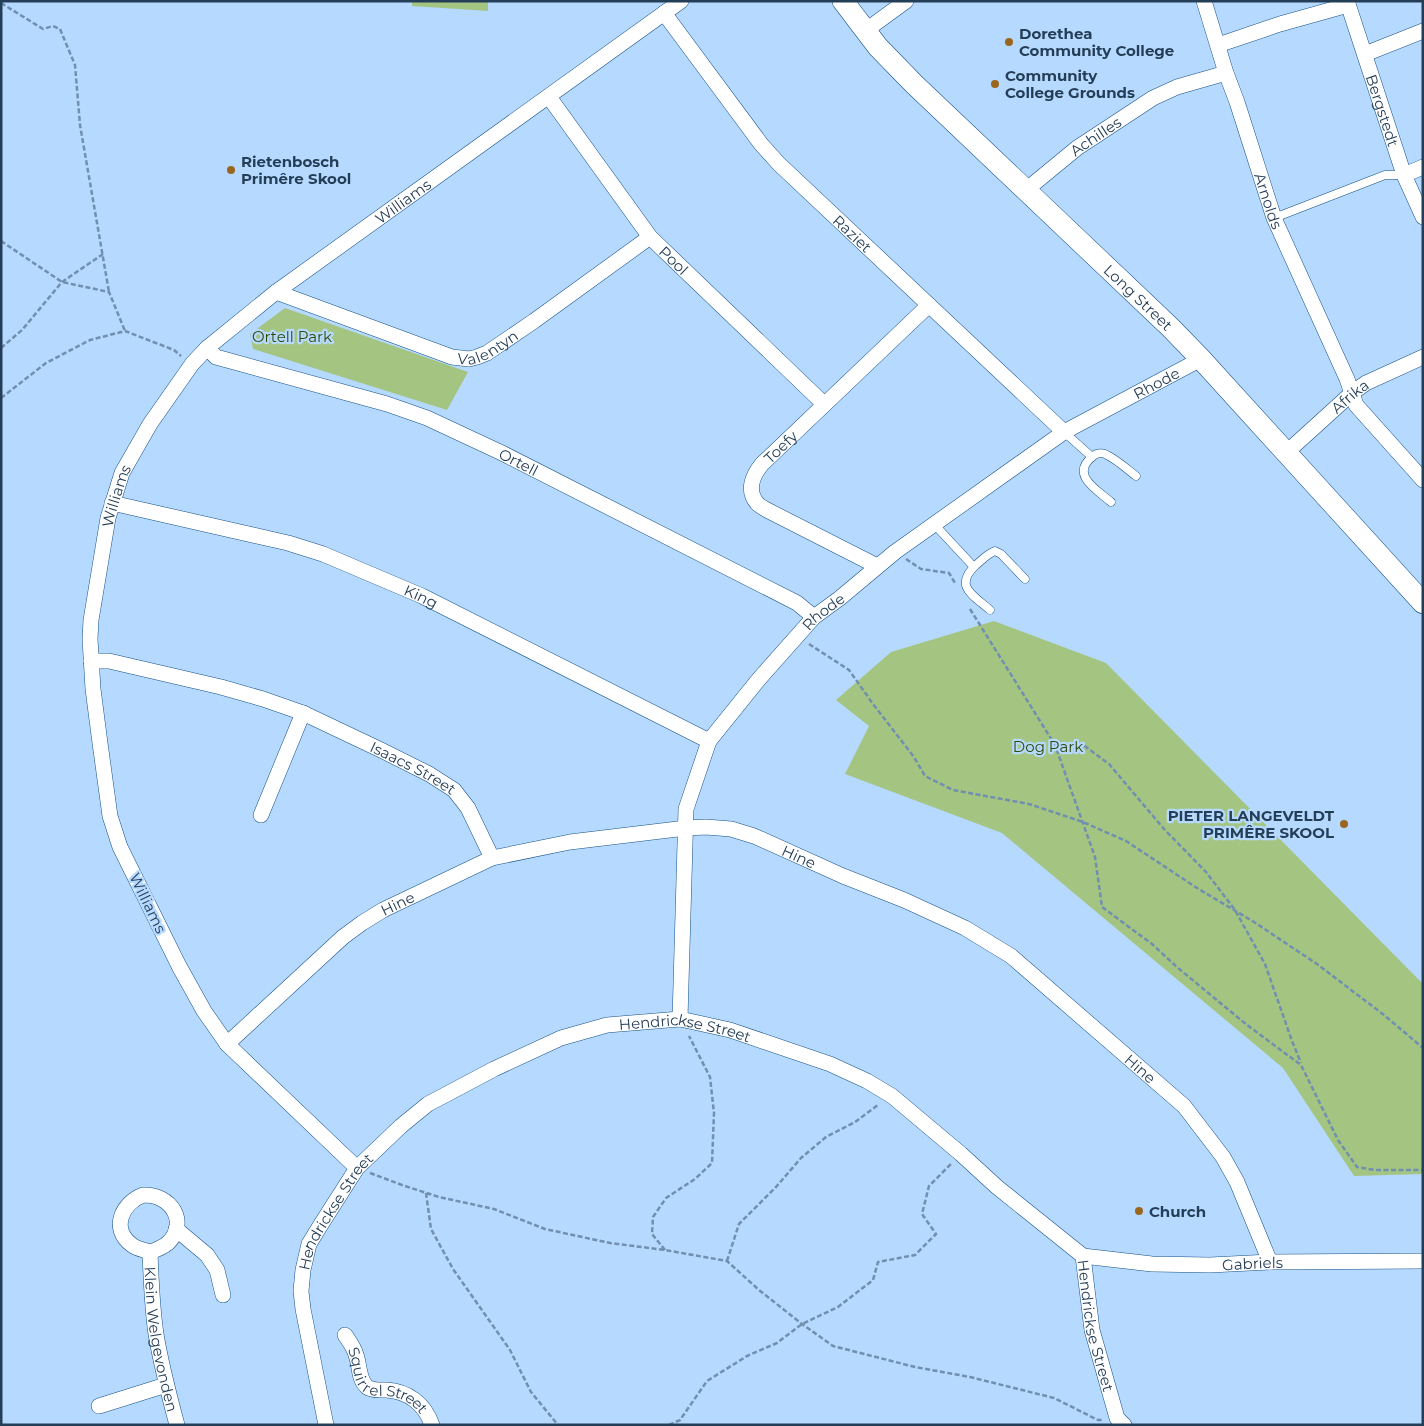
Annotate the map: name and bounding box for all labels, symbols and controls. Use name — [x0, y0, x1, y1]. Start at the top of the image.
place label: Dorethea Community College — [1019, 24, 1174, 60]
marker: Dorethea Community College — [1003, 36, 1015, 48]
place label: Community College Grounds — [1005, 66, 1135, 102]
street label: Bergstedt — [1362, 72, 1403, 149]
marker: Community College Grounds — [989, 78, 1001, 90]
street label: Achilles — [1066, 112, 1125, 160]
place label: Rietenbosch Primêre Skool — [241, 152, 351, 188]
marker: Rietenbosch Primêre Skool — [225, 164, 237, 176]
street label: Arnolds — [1251, 170, 1287, 232]
street label: Williams — [371, 174, 434, 228]
street label: Raziet — [829, 210, 876, 256]
street label: Pool — [655, 242, 693, 279]
street label: Long Street — [1100, 260, 1177, 334]
street label: Valentyn — [456, 325, 521, 369]
park label: Ortell Park — [252, 327, 332, 346]
street label: Rhode — [1130, 363, 1183, 403]
street label: Afrika — [1327, 375, 1372, 417]
street label: Toefy — [759, 426, 802, 467]
street label: Ortell — [496, 444, 542, 479]
street label: Williams — [97, 461, 135, 528]
street label: King — [401, 580, 441, 612]
street label: Rhode — [797, 588, 848, 634]
street label: Isaacs Street — [367, 737, 460, 798]
park label: Dog Park — [1013, 737, 1083, 756]
place label: PIETER LANGEVELDT PRIMÊRE SKOOL — [1168, 806, 1335, 842]
marker: PIETER LANGEVELDT PRIMÊRE SKOOL — [1338, 818, 1350, 830]
street label: Hine — [779, 840, 819, 872]
street label: Williams — [125, 870, 171, 936]
street label: Hine — [377, 887, 417, 919]
street label: Hendrickse Street — [618, 1009, 754, 1046]
street label: Hine — [1121, 1049, 1160, 1087]
street label: Hendrickse Street — [294, 1149, 377, 1272]
place label: Church — [1149, 1202, 1206, 1221]
marker: Church — [1133, 1205, 1145, 1217]
street label: Gabriels — [1222, 1252, 1283, 1274]
street label: Hendrickse Street — [1074, 1258, 1118, 1394]
street label: Klein Welgevonden — [141, 1266, 183, 1414]
street label: Squirrel Street — [345, 1344, 433, 1417]

